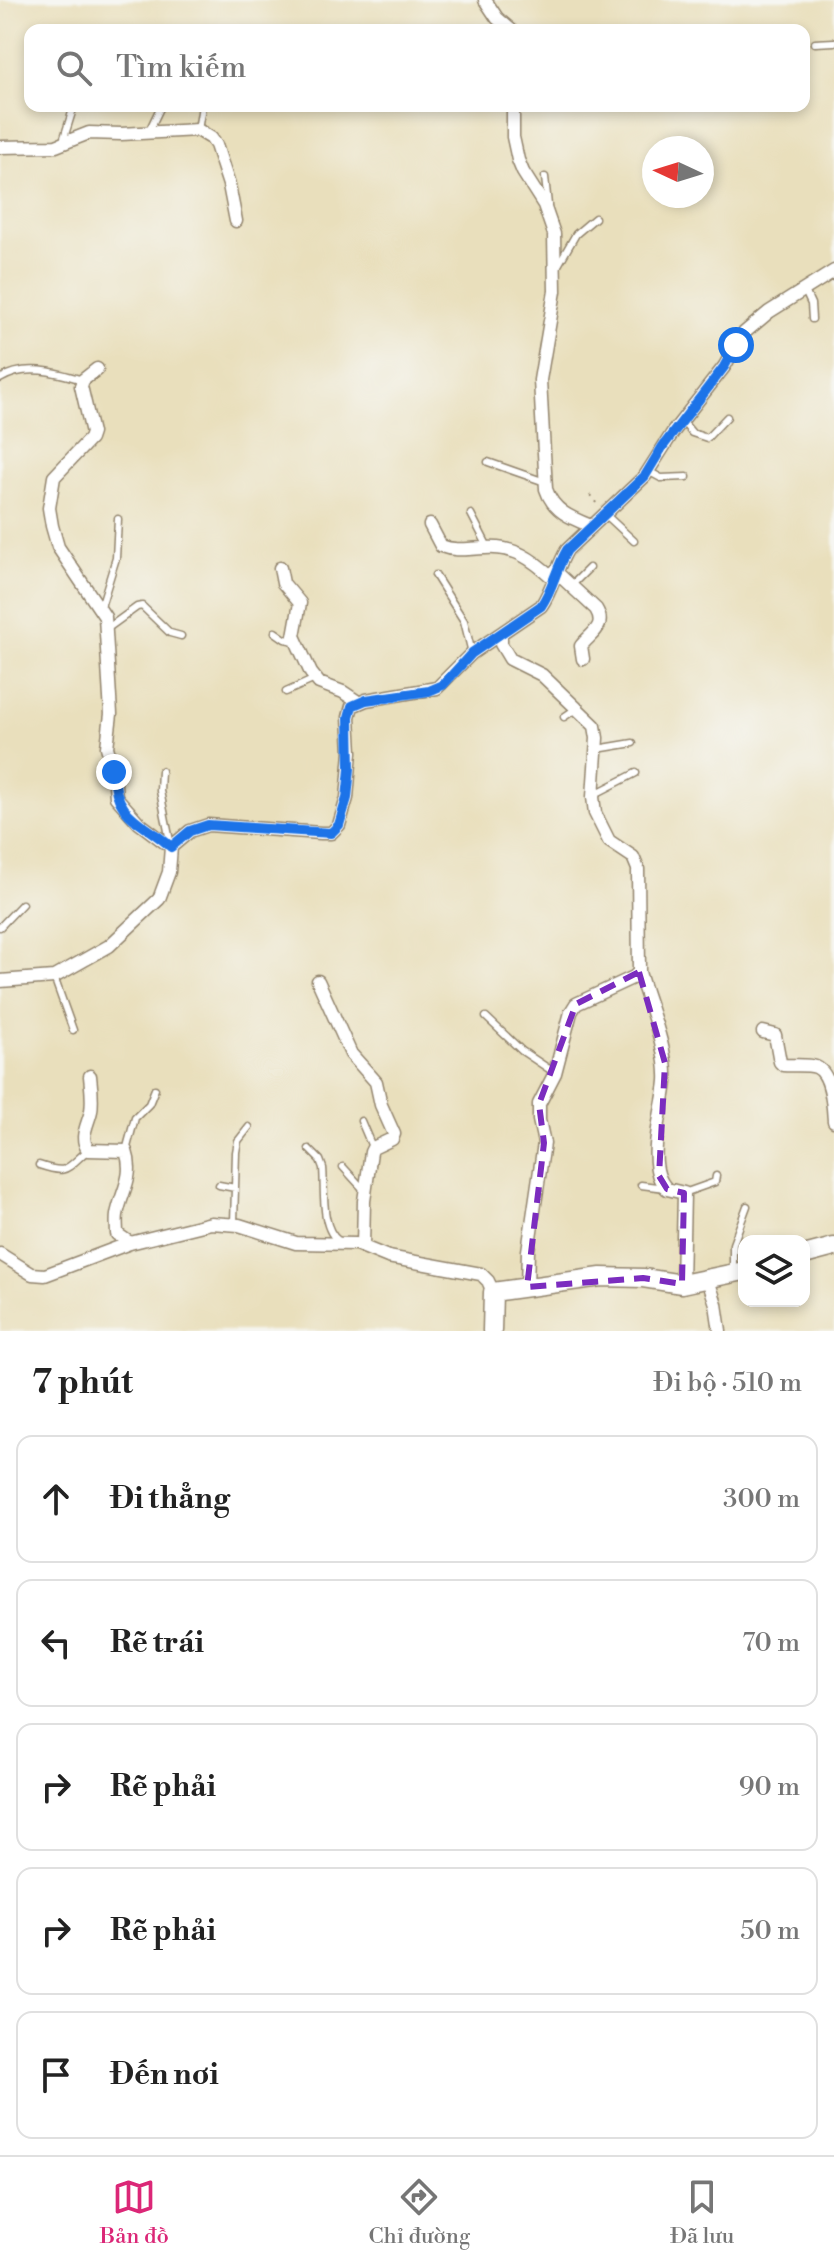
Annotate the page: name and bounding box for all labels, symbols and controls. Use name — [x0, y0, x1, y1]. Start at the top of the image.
search box — [24, 24, 810, 112]
icon: search — [52, 46, 96, 90]
text: Tìm kiếm — [116, 49, 246, 87]
north arrow — [642, 136, 714, 208]
route start — [718, 327, 754, 363]
route end — [96, 754, 132, 790]
map controls — [738, 1235, 810, 1307]
button: layers — [738, 1235, 810, 1307]
text: 7 phút — [32, 1362, 133, 1404]
text: Đi bộ · 510 m — [653, 1367, 802, 1399]
icon: ahead — [34, 1477, 78, 1521]
text: Đi thẳng — [110, 1480, 230, 1518]
text: 300 m — [723, 1483, 800, 1515]
icon: left — [34, 1621, 78, 1665]
text: Rẽ trái — [110, 1624, 204, 1662]
text: 70 m — [742, 1627, 800, 1659]
icon: right — [34, 1765, 78, 1809]
text: Rẽ phải — [110, 1768, 216, 1806]
text: 90 m — [739, 1771, 800, 1803]
icon: right — [34, 1909, 78, 1953]
text: Rẽ phải — [110, 1912, 216, 1950]
text: 50 m — [740, 1915, 800, 1947]
icon: arrive — [34, 2053, 78, 2097]
text: Đến nơi — [110, 2056, 219, 2094]
tab: Bản đồ — [100, 2175, 169, 2250]
tab: Chỉ đường — [368, 2175, 470, 2250]
tab: Đã lưu — [670, 2175, 734, 2250]

